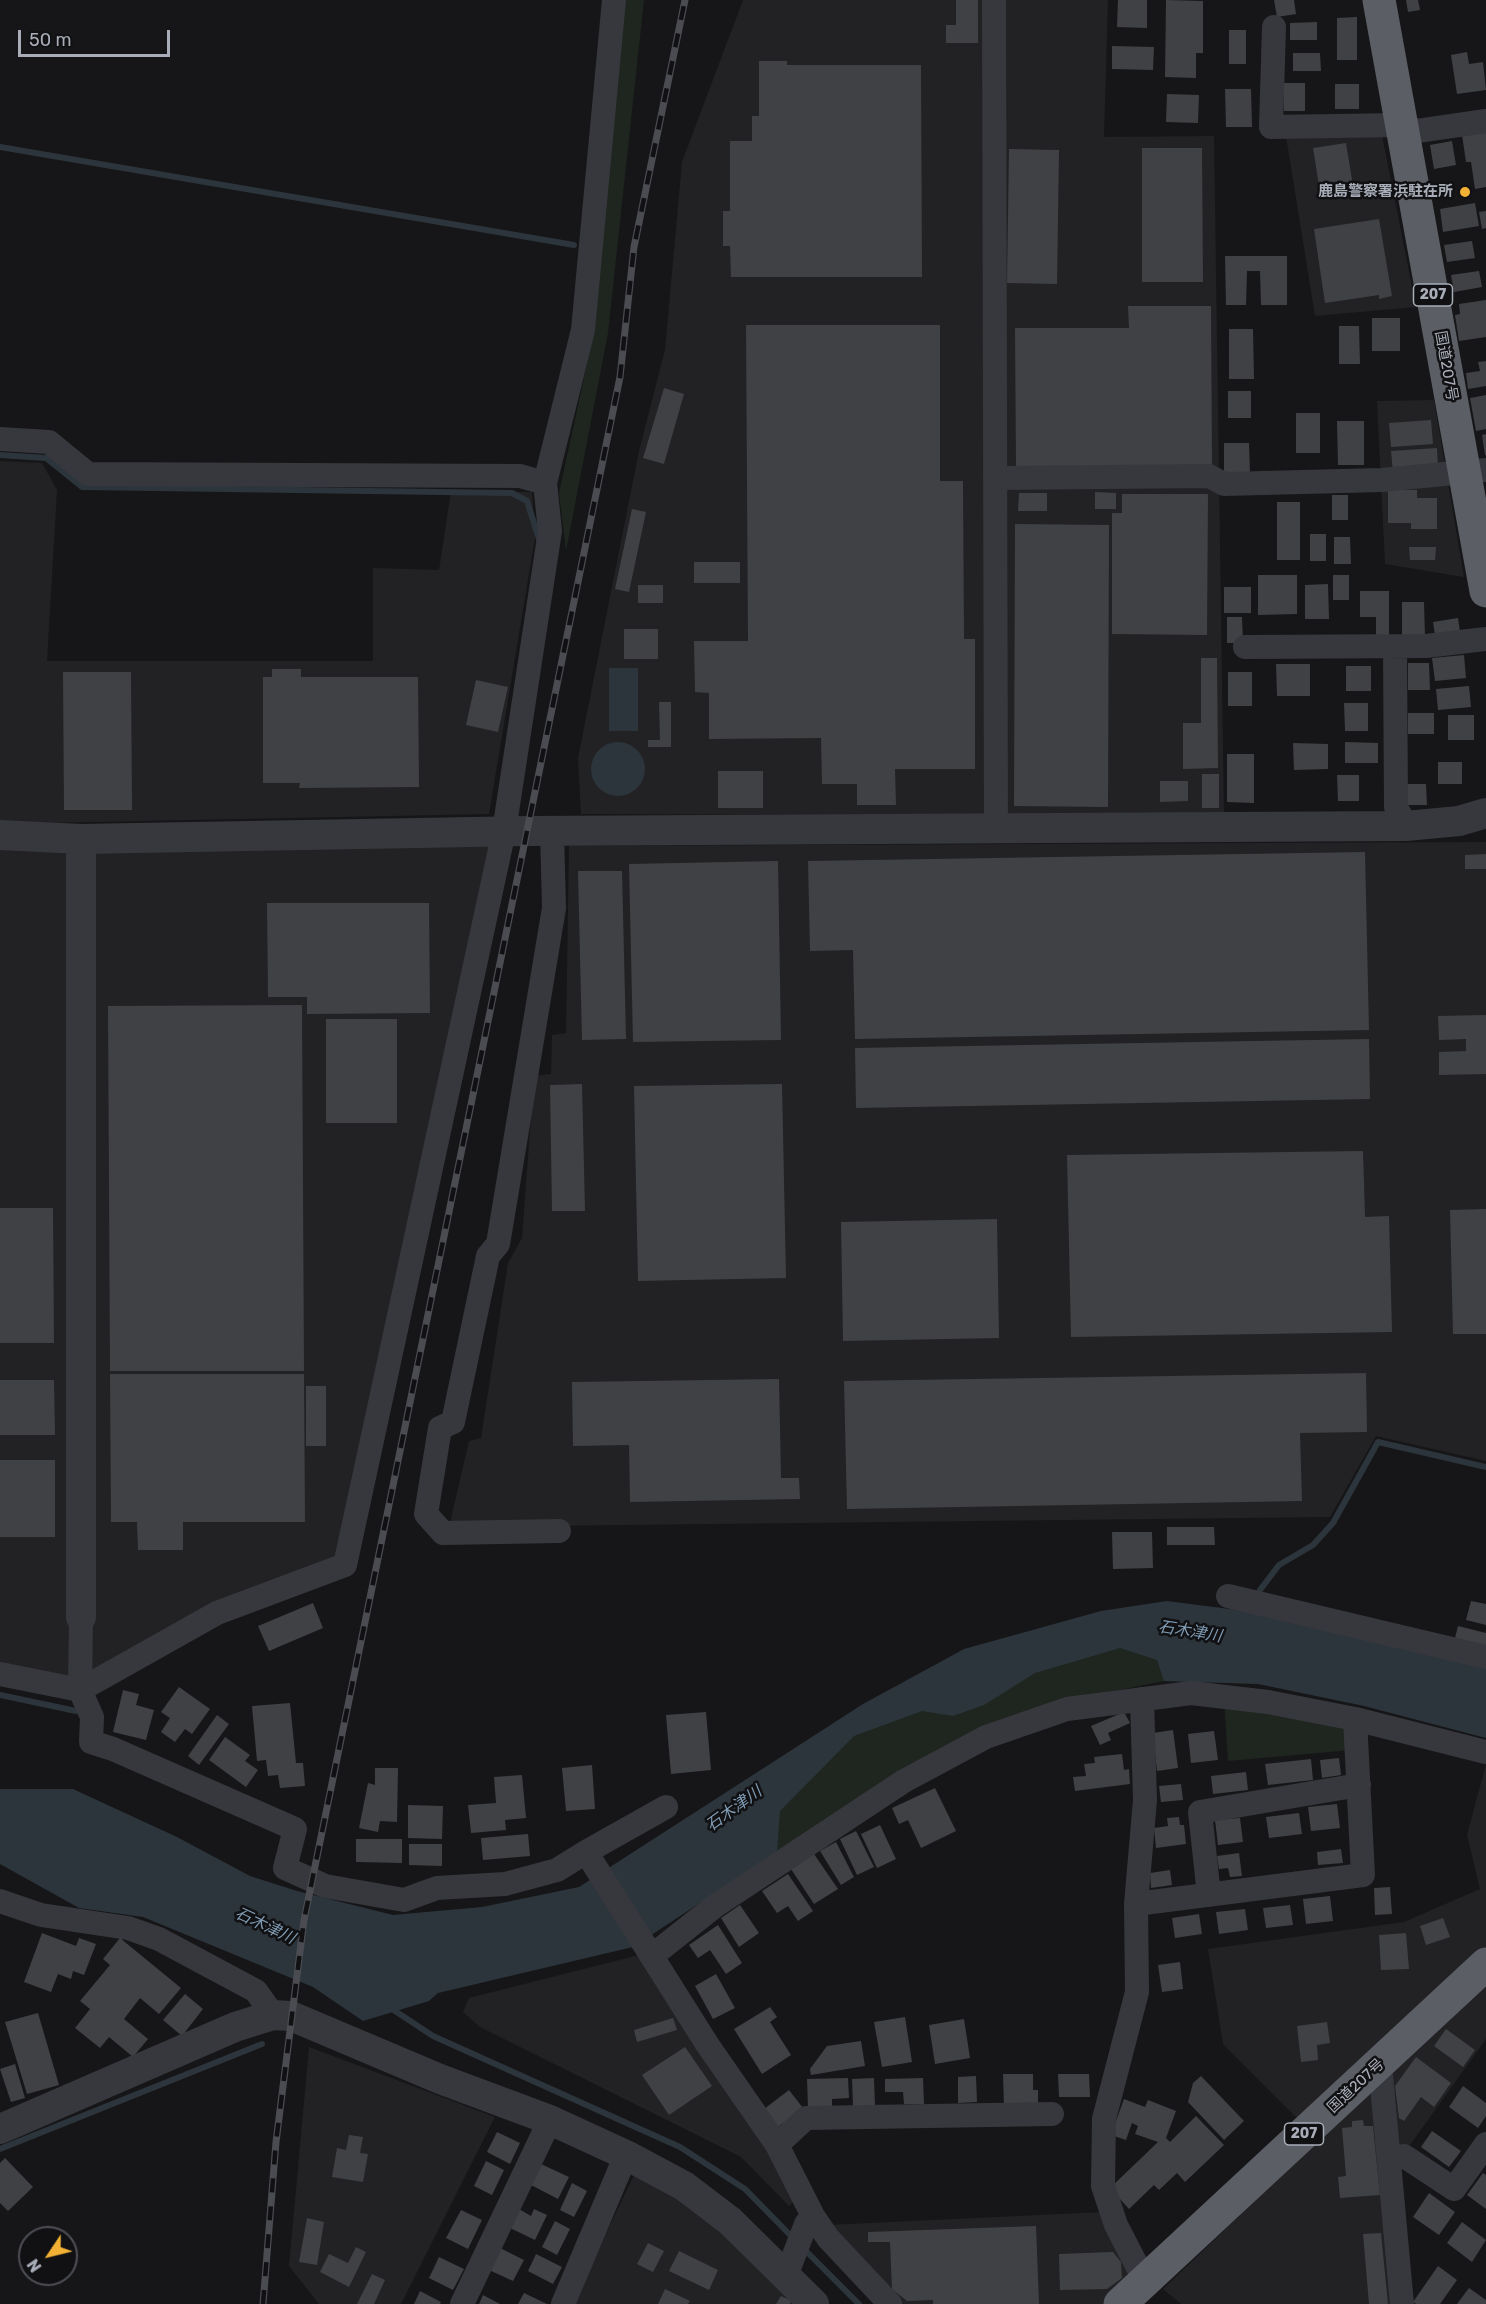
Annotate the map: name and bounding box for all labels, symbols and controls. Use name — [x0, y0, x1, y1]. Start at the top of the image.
scale bar — [21, 18, 172, 56]
text: 50 m — [29, 29, 72, 51]
place label: 鹿島警察署浜駐在所 — [1318, 183, 1453, 201]
marker: 鹿島警察署浜駐在所 — [1458, 185, 1472, 199]
road number: 207 — [1414, 284, 1452, 306]
street label: 国道207号 — [1431, 329, 1461, 403]
water label: 石木津川 — [1157, 1618, 1223, 1646]
water label: 石木津川 — [702, 1782, 766, 1836]
water label: 石木津川 — [232, 1904, 298, 1948]
street label: 国道207号 — [1324, 2055, 1388, 2117]
road number: 207 — [1284, 2123, 1324, 2145]
north arrow — [18, 2226, 78, 2286]
text: N — [23, 2255, 46, 2276]

